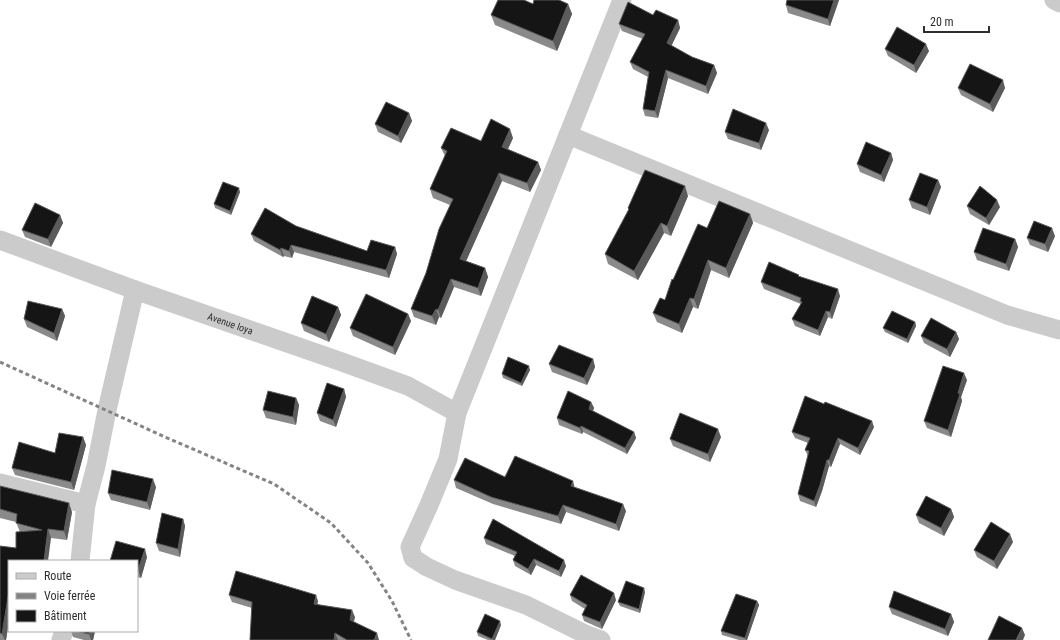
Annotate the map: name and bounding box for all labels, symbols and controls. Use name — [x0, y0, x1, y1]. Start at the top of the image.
scale bar — [924, 8, 989, 34]
text: 20 m — [930, 15, 954, 29]
street label: Avenue loya — [206, 310, 255, 336]
legend — [8, 560, 138, 632]
text: Route — [44, 569, 72, 583]
text: Voie ferrée — [44, 589, 96, 603]
text: Bâtiment — [44, 609, 87, 623]

